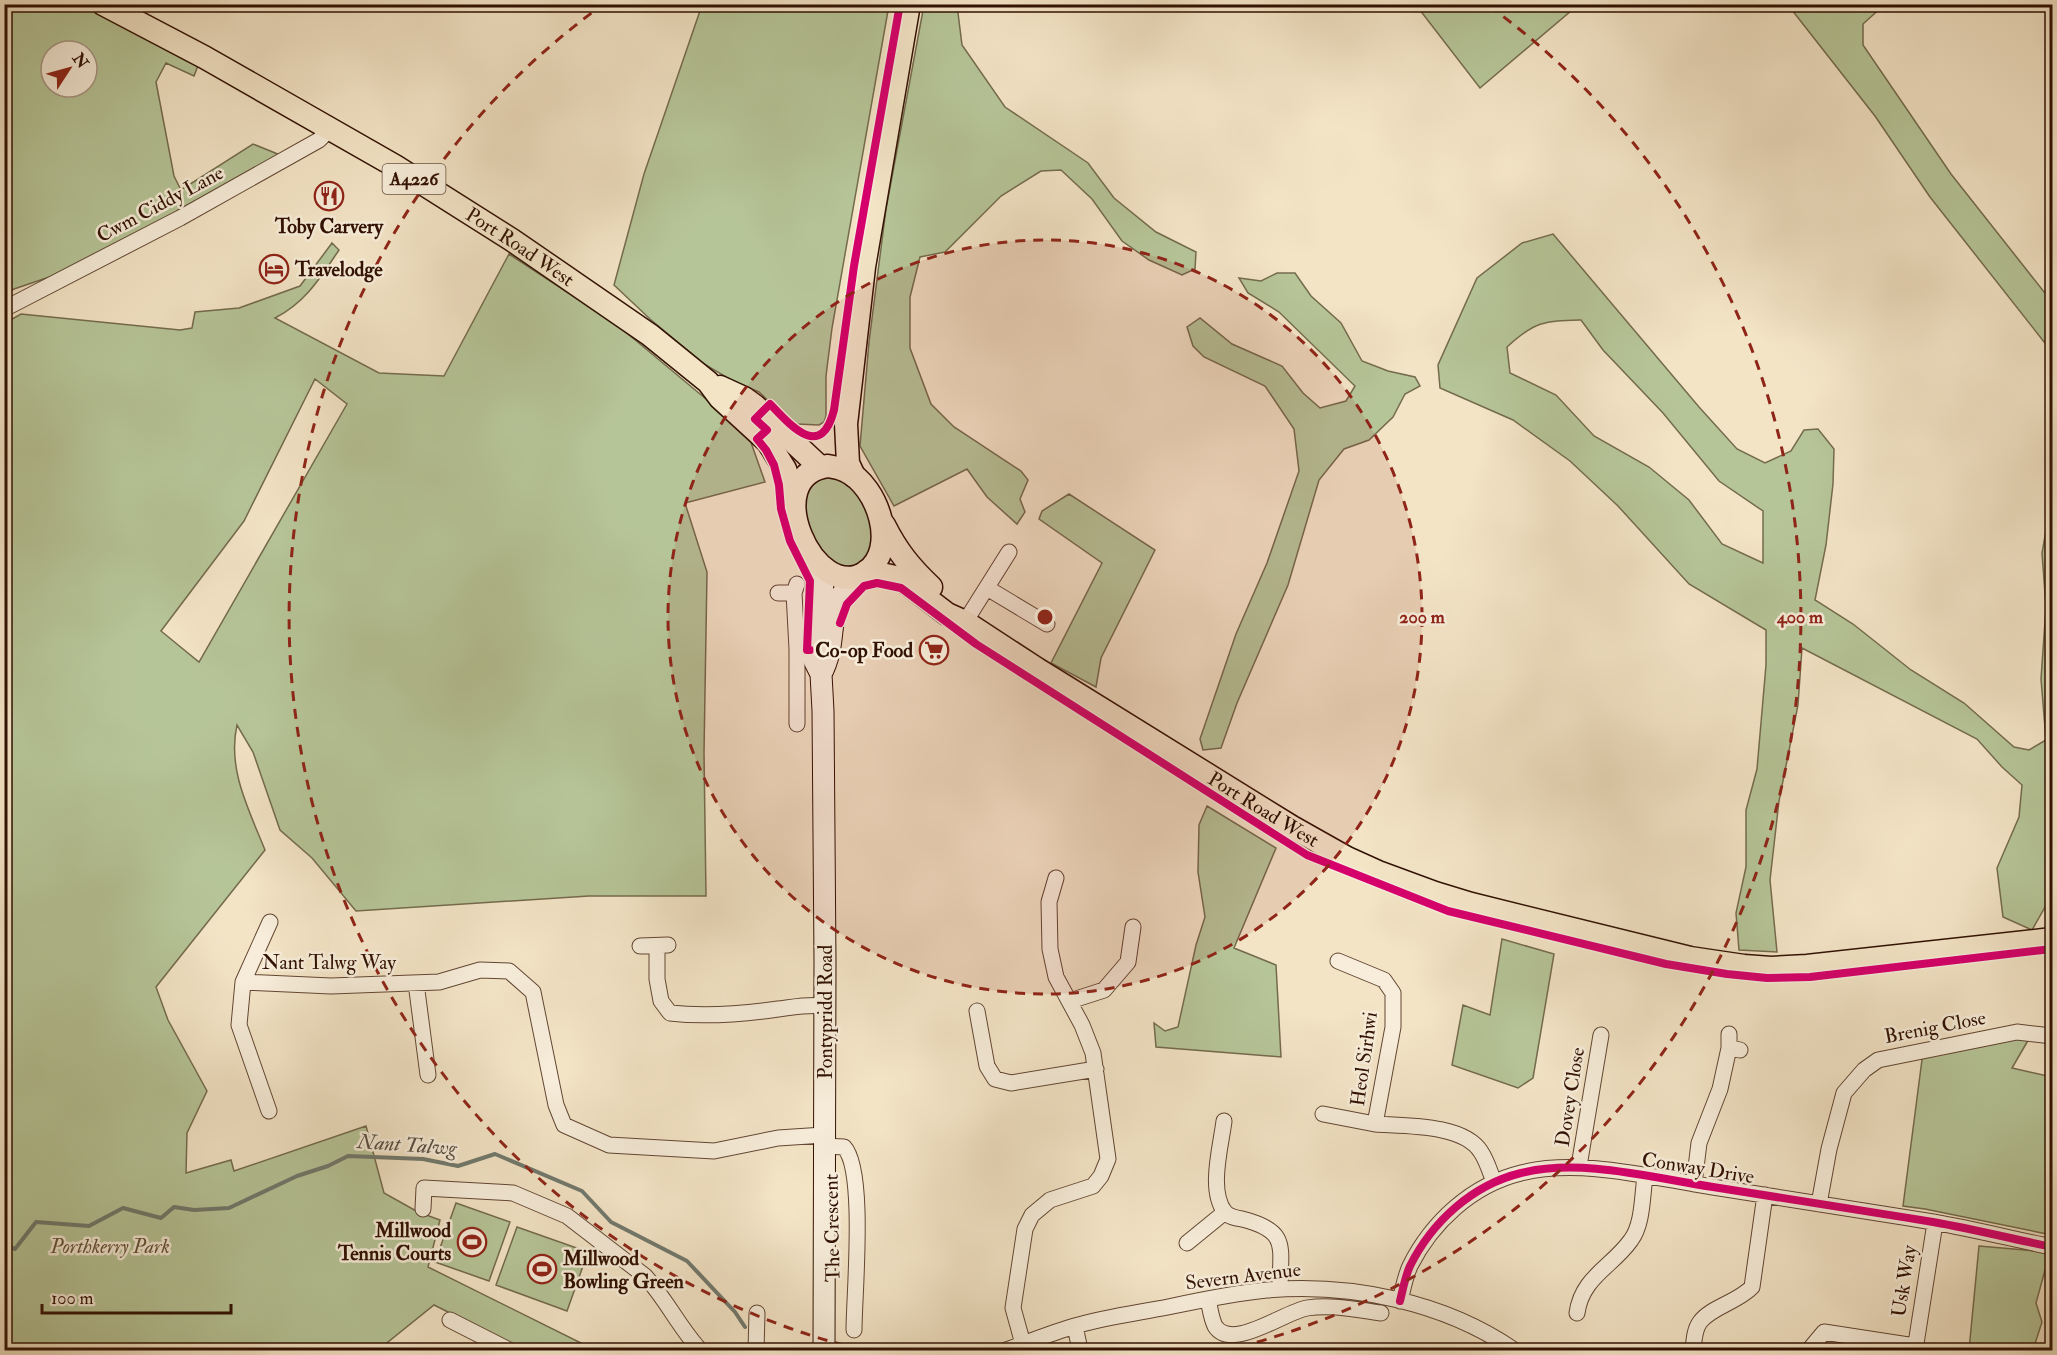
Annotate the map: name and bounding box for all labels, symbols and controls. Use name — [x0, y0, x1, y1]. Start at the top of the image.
north arrow — [39, 39, 99, 99]
text: N — [67, 48, 93, 73]
street label: Cwm Ciddy Lane — [92, 160, 228, 248]
road number: A4226 — [382, 164, 446, 194]
restaurant icon: Toby Carvery — [313, 180, 345, 212]
street label: Port Road West — [461, 202, 580, 292]
place label: Toby Carvery — [274, 214, 384, 240]
hotel icon: Travelodge — [258, 253, 290, 285]
place label: Travelodge — [294, 257, 383, 283]
text: 200 m — [1399, 606, 1446, 629]
text: 400 m — [1776, 606, 1824, 629]
centre of rings — [1035, 607, 1055, 627]
supermarket icon: Co-op Food — [918, 634, 950, 666]
place label: Co-op Food — [815, 638, 913, 664]
street label: Port Road West — [1204, 766, 1324, 852]
street label: Pontypridd Road — [813, 945, 839, 1079]
street label: Nant Talwg Way — [262, 950, 397, 975]
street label: Brenig Close — [1882, 1005, 1988, 1049]
street label: Heol Sirhwi — [1345, 1010, 1383, 1108]
street label: Dovey Close — [1550, 1046, 1590, 1148]
water label: Nant Talwg — [356, 1128, 459, 1162]
street label: Conway Drive — [1640, 1147, 1756, 1189]
street label: The Crescent — [819, 1173, 845, 1282]
place label: Millwood Tennis Courts — [337, 1218, 451, 1266]
sports icon: Millwood Tennis Courts — [456, 1226, 488, 1258]
park label: Porthkerry Park — [49, 1234, 170, 1259]
street label: Usk Way — [1886, 1242, 1922, 1319]
place label: Millwood Bowling Green — [562, 1246, 685, 1295]
sports icon: Millwood Bowling Green — [526, 1253, 558, 1285]
street label: Severn Avenue — [1184, 1257, 1302, 1295]
scale bar — [42, 1277, 231, 1315]
text: 100 m — [51, 1287, 94, 1310]

